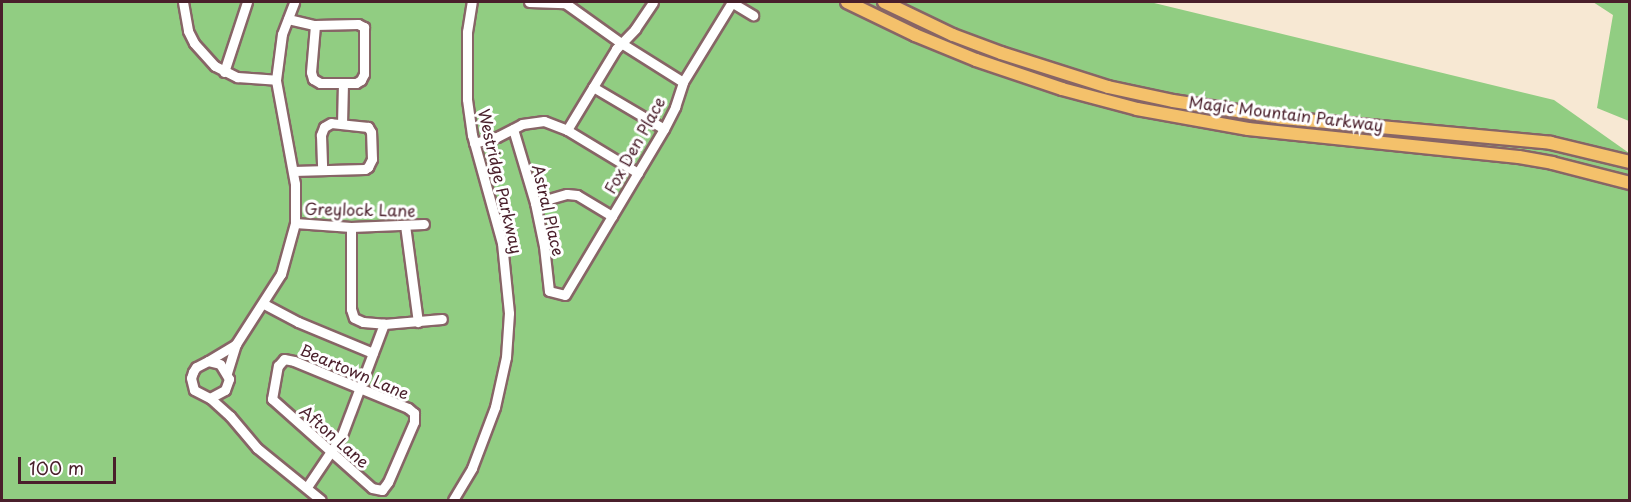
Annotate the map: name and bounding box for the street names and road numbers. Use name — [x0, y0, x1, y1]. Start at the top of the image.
street label: Magic Mountain Parkway — [1186, 91, 1386, 135]
street label: Fox Den Place — [599, 93, 669, 197]
street label: Westridge Parkway — [475, 106, 527, 256]
street label: Astral Place — [529, 162, 569, 258]
street label: Greylock Lane — [305, 198, 415, 220]
street label: Beartown Lane — [297, 339, 413, 403]
street label: Afton Lane — [296, 400, 374, 472]

